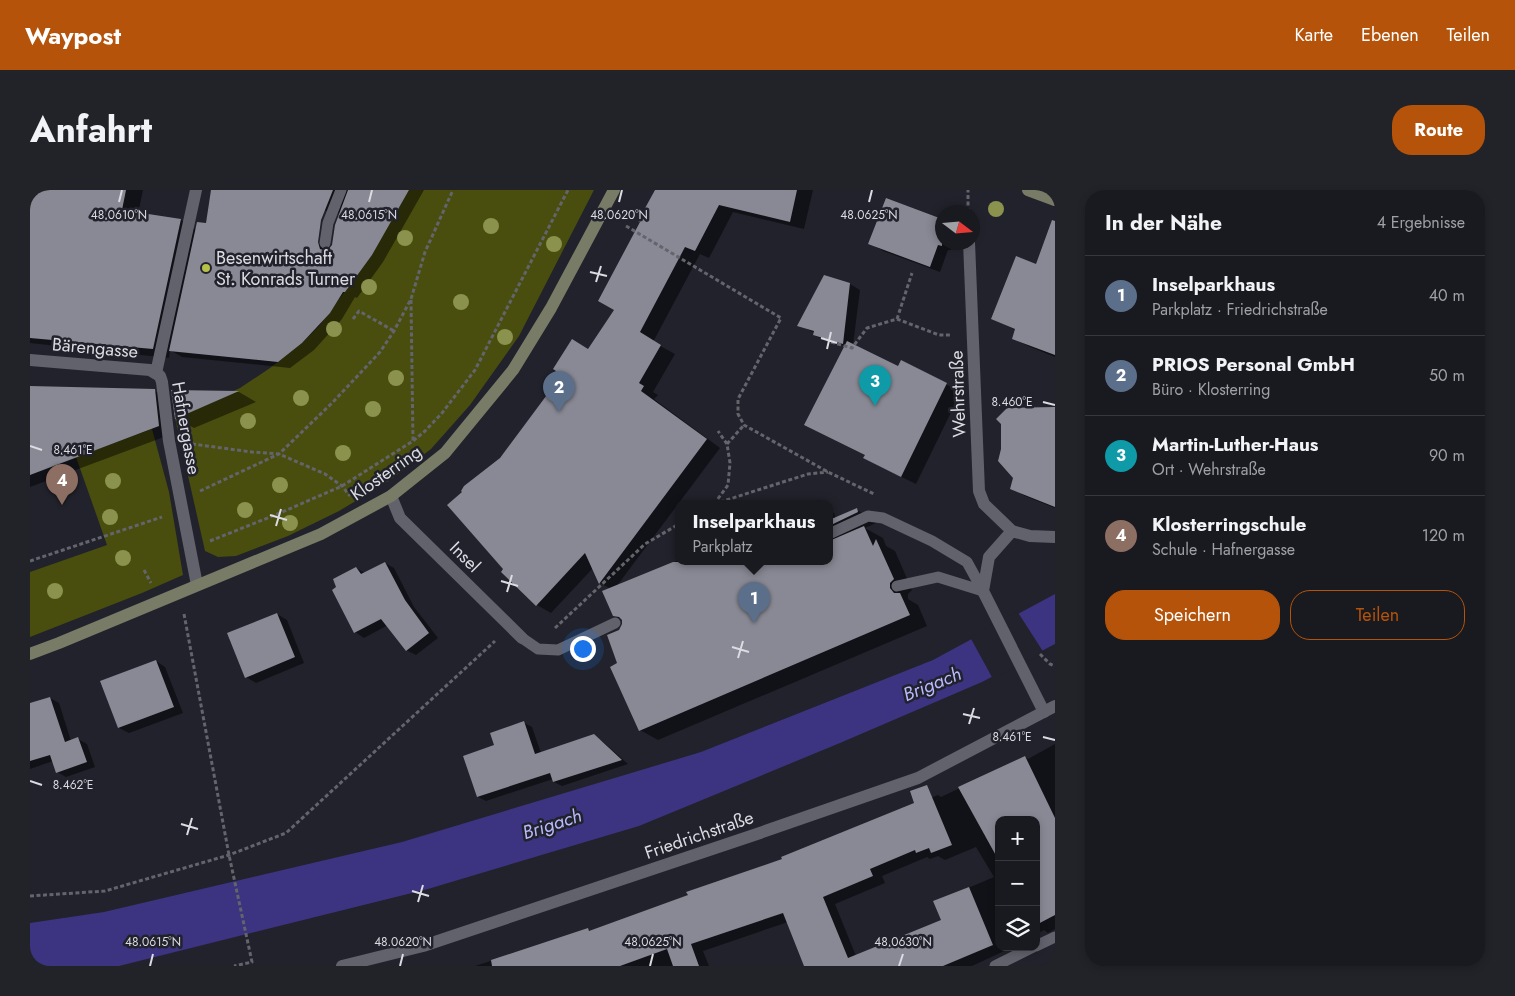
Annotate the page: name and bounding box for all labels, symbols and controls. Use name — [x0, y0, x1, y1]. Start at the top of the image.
text: Waypost — [25, 18, 121, 53]
text: Karte — [1294, 22, 1333, 48]
text: Ebenen — [1361, 22, 1419, 48]
text: Teilen — [1447, 22, 1490, 48]
text: Anfahrt — [30, 105, 152, 155]
button: Route — [1392, 105, 1485, 155]
north arrow — [935, 205, 980, 250]
text: 48.0610°N — [91, 206, 147, 224]
text: 48.0615°N — [341, 206, 397, 224]
text: 48.0620°N — [590, 206, 648, 224]
text: 48.0625°N — [840, 206, 898, 224]
text: In der Nähe — [1105, 208, 1222, 238]
text: 4 Ergebnisse — [1377, 211, 1465, 234]
place label: Besenwirtschaft St. Konrads Turner — [216, 245, 356, 292]
marker: Besenwirtschaft St. Konrads Turner — [200, 262, 212, 274]
text: Inselparkhaus — [1152, 271, 1275, 298]
text: 1 — [1117, 284, 1125, 307]
text: 40 m — [1429, 284, 1465, 307]
text: Parkplatz · Friedrichstraße — [1152, 298, 1328, 321]
street label: Bärengasse — [51, 331, 139, 365]
street label: Wehrstraße — [943, 350, 973, 438]
text: PRIOS Personal GmbH — [1152, 351, 1355, 378]
text: 2 — [1116, 364, 1126, 387]
text: 50 m — [1429, 364, 1465, 387]
pin: 3 — [859, 365, 891, 406]
pin: 2 — [543, 371, 575, 412]
text: Büro · Klosterring — [1152, 378, 1270, 401]
street label: Hafnergasse — [165, 379, 207, 477]
text: 8.460°E — [991, 393, 1033, 411]
text: Martin-Luther-Haus — [1152, 431, 1319, 458]
street label: Klosterring — [345, 439, 427, 507]
text: 8.461°E — [53, 441, 93, 459]
text: 3 — [1116, 444, 1126, 467]
text: 90 m — [1429, 444, 1465, 467]
text: Ort · Wehrstraße — [1152, 458, 1266, 481]
pin: 4 — [46, 464, 78, 505]
popup — [675, 500, 833, 565]
text: Inselparkhaus — [692, 508, 816, 535]
text: Klosterringschule — [1152, 511, 1306, 538]
text: 4 — [1115, 524, 1127, 547]
text: 120 m — [1422, 524, 1465, 547]
text: Parkplatz — [692, 535, 753, 558]
street label: Insel — [444, 536, 486, 578]
text: Schule · Hafnergasse — [1152, 538, 1295, 561]
pin: 1 — [738, 582, 770, 623]
button: Speichern — [1105, 590, 1280, 640]
button: Teilen — [1290, 590, 1465, 640]
your location — [570, 636, 596, 662]
water label: Brigach — [899, 660, 965, 708]
text: 8.461°E — [992, 728, 1032, 746]
text: 8.462°E — [53, 776, 93, 794]
water label: Brigach — [519, 802, 585, 846]
street label: Friedrichstraße — [641, 804, 757, 866]
map controls — [995, 816, 1040, 951]
button: + — [995, 816, 1040, 861]
button: − — [995, 861, 1040, 906]
button: layers — [995, 906, 1040, 951]
text: 48.0615°N — [125, 933, 181, 951]
text: 48.0620°N — [374, 933, 432, 951]
text: 48.0625°N — [624, 933, 682, 951]
text: 48.0630°N — [874, 933, 932, 951]

